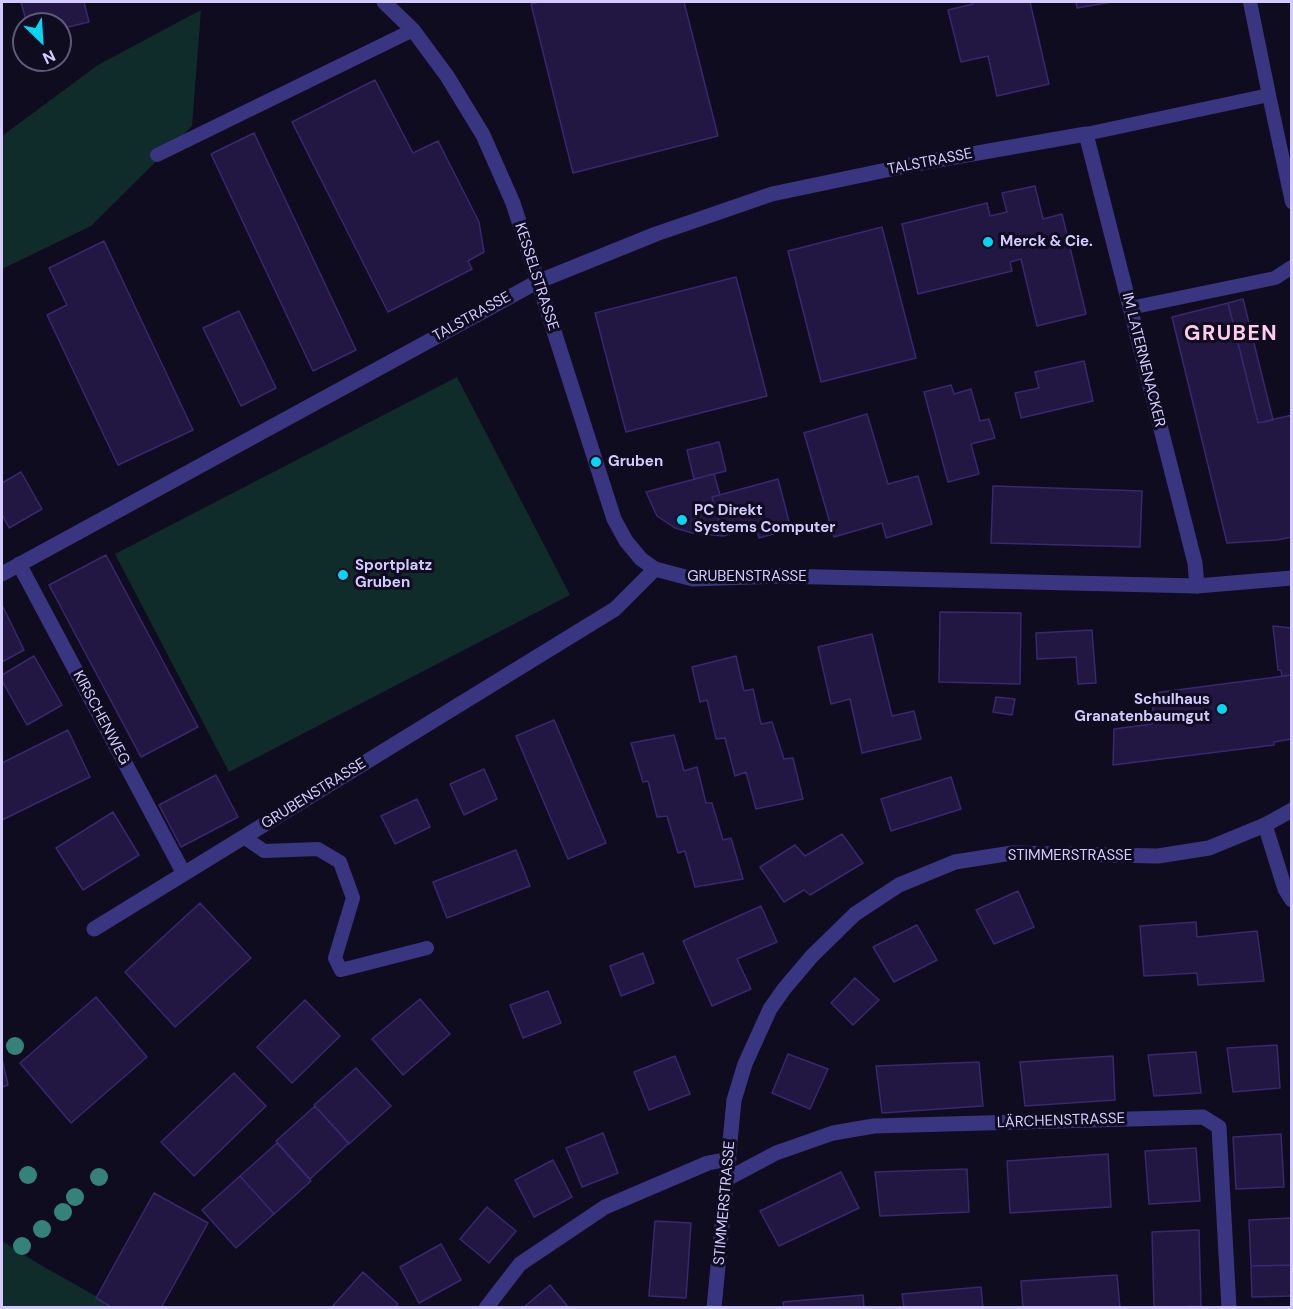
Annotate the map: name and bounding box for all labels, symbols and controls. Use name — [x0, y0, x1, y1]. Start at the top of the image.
north arrow — [12, 12, 72, 72]
text: N — [39, 45, 59, 69]
street label: TALSTRASSE — [886, 145, 974, 179]
street label: KESSELSTRASSE — [510, 221, 562, 333]
place label: Merck & Cie. — [1000, 233, 1093, 251]
marker: Merck & Cie. — [981, 235, 995, 249]
street label: TALSTRASSE — [430, 288, 514, 346]
street label: IM LATERNENACKER — [1118, 291, 1168, 429]
district label: GRUBEN — [1184, 321, 1278, 347]
place label: Gruben — [608, 453, 663, 471]
marker: Gruben — [589, 455, 603, 469]
place label: PC Direkt Systems Computer — [694, 502, 835, 537]
marker: PC Direkt Systems Computer — [675, 513, 689, 527]
place label: Sportplatz Gruben — [355, 557, 432, 592]
marker: Sportplatz Gruben — [336, 568, 350, 582]
street label: GRUBENSTRASSE — [687, 568, 807, 586]
street label: KIRSCHENWEG — [69, 668, 133, 768]
place label: Schulhaus Granatenbaumgut — [1074, 691, 1210, 726]
marker: Schulhaus Granatenbaumgut — [1215, 702, 1229, 716]
street label: GRUBENSTRASSE — [259, 755, 369, 833]
street label: STIMMERSTRASSE — [1008, 847, 1132, 865]
street label: LÄRCHENSTRASSE — [997, 1110, 1125, 1132]
street label: STIMMERSTRASSE — [711, 1140, 739, 1266]

